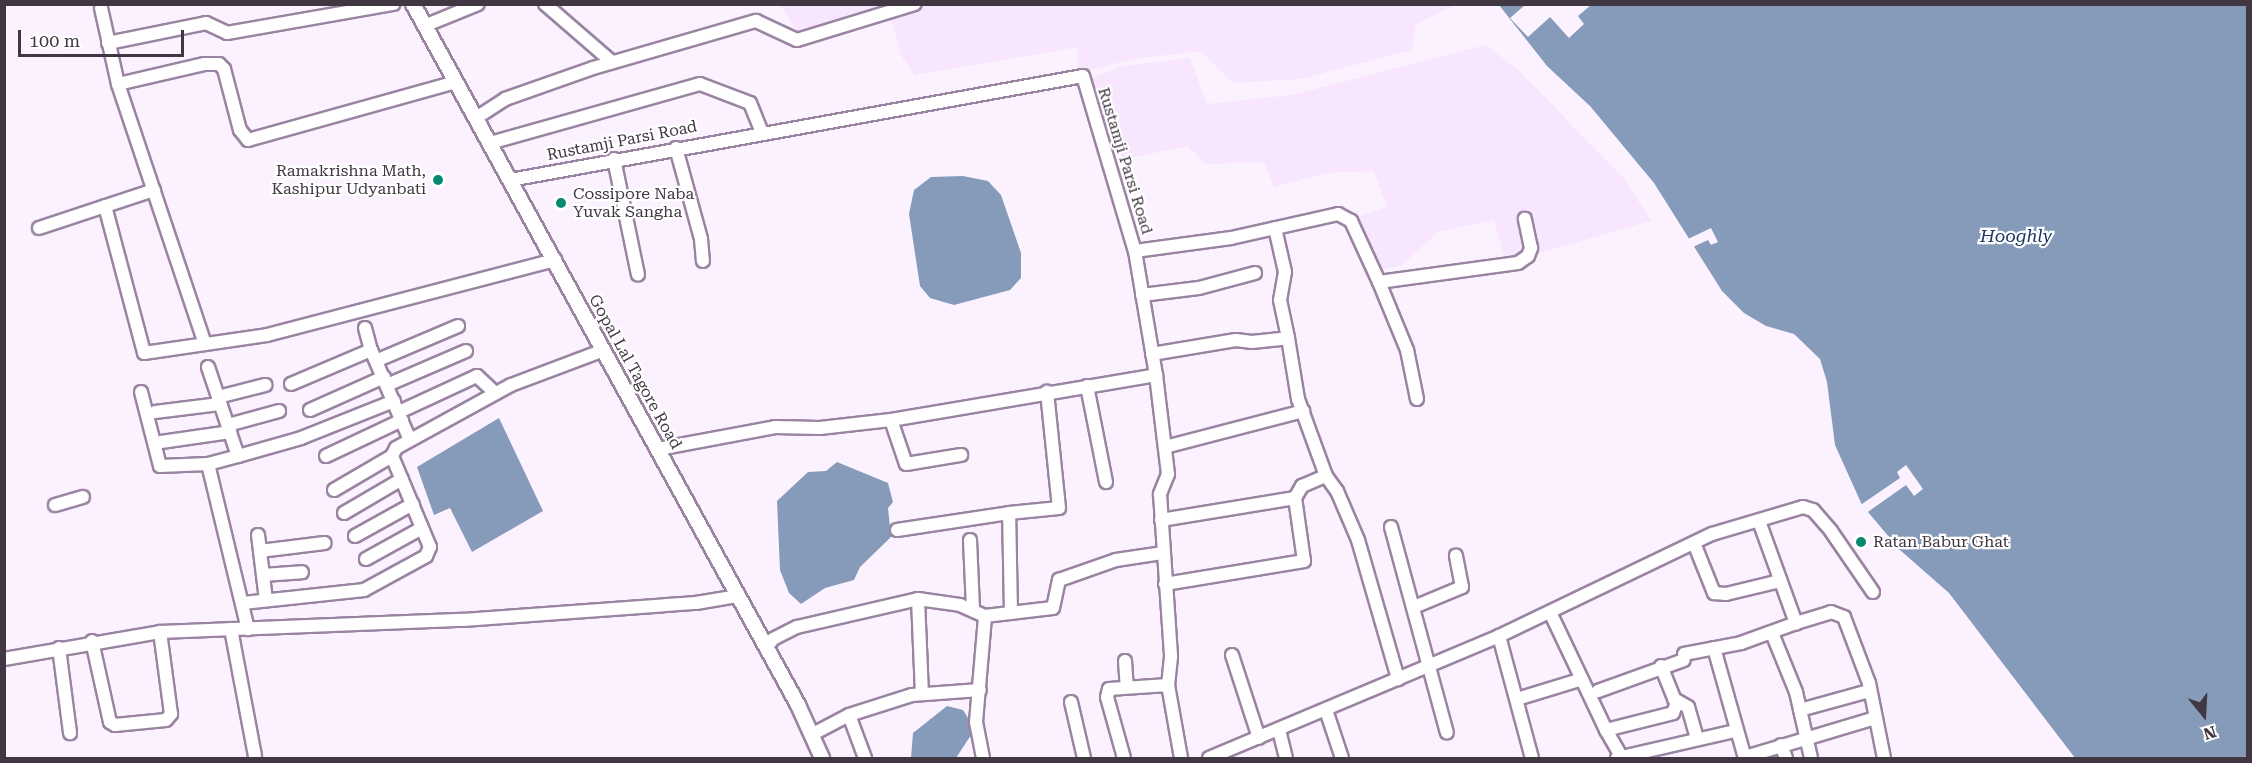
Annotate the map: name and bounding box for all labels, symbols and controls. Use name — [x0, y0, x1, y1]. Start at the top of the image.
scale bar — [21, 18, 188, 56]
text: 100 m — [29, 30, 80, 51]
street label: Rustamji Parsi Road — [1094, 85, 1156, 237]
street label: Rustamji Parsi Road — [545, 117, 699, 165]
place label: Ramakrishna Math, Kashipur Udyanbati — [272, 161, 426, 199]
marker: Ramakrishna Math, Kashipur Udyanbati — [431, 173, 445, 187]
place label: Cossipore Naba Yuvak Sangha — [573, 184, 694, 222]
marker: Cossipore Naba Yuvak Sangha — [554, 196, 568, 210]
water label: Hooghly — [1980, 225, 2052, 247]
street label: Gopal Lal Tagore Road — [584, 291, 686, 453]
place label: Ratan Babur Ghat — [1873, 532, 2009, 552]
marker: Ratan Babur Ghat — [1854, 535, 1868, 549]
north arrow — [2174, 685, 2234, 745]
text: N — [2201, 722, 2219, 744]

